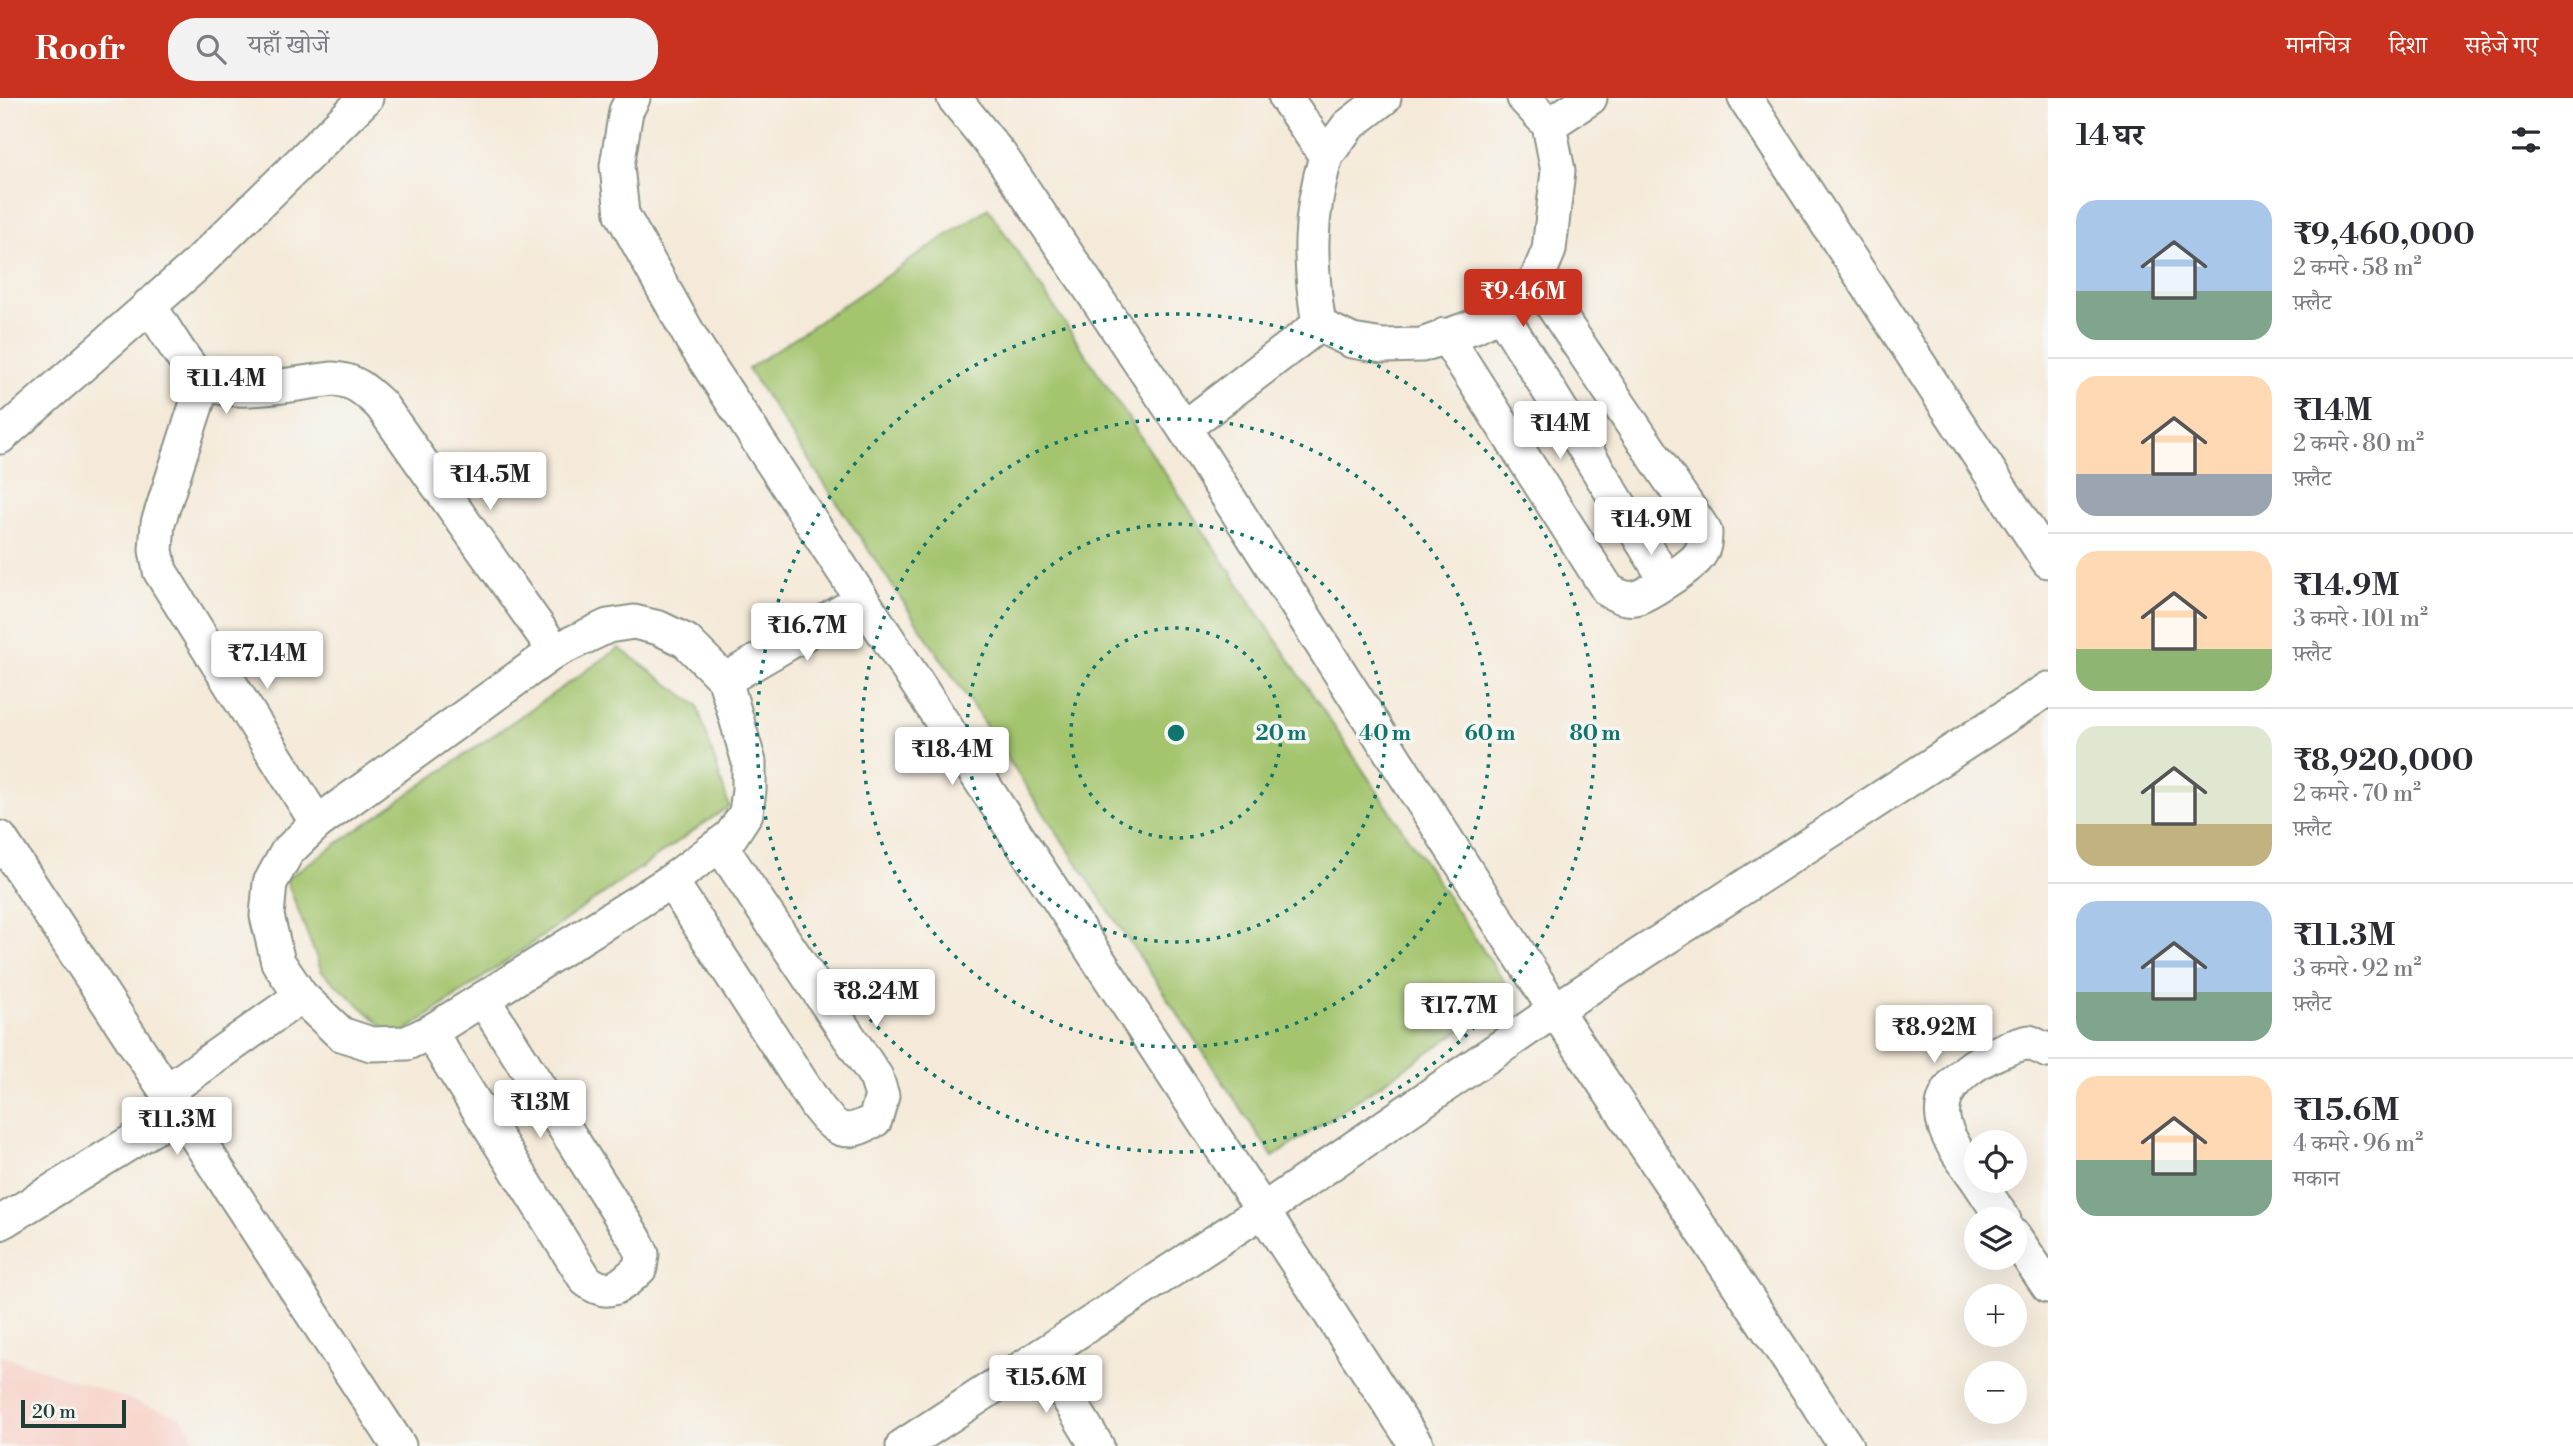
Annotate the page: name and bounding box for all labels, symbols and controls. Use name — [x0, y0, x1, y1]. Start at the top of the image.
search box — [168, 18, 658, 81]
text: Roofr — [35, 29, 126, 70]
text: यहाँ खोजें — [248, 29, 329, 61]
icon: search — [192, 30, 230, 68]
text: मानचित्र — [2286, 31, 2351, 61]
text: दिशा — [2389, 31, 2427, 61]
text: सहेजे गए — [2465, 31, 2538, 61]
text: 14 घर — [2076, 117, 2144, 155]
icon: filters — [2507, 121, 2545, 159]
text: ₹9,460,000 — [2293, 216, 2475, 254]
icon: home — [2132, 228, 2216, 312]
text: 2 कमरे · 58 m² — [2293, 254, 2422, 282]
pin: ₹9.46M — [1466, 270, 1580, 329]
text: ₹9.46M — [1480, 278, 1566, 306]
text: फ़्लैट — [2293, 289, 2331, 317]
pin: ₹11.4M — [169, 356, 283, 416]
text: ₹11.4M — [186, 365, 266, 393]
text: ₹14M — [2293, 392, 2372, 430]
pin: ₹14M — [1519, 402, 1601, 461]
icon: home — [2132, 404, 2216, 488]
text: ₹14M — [1530, 410, 1590, 438]
text: 2 कमरे · 80 m² — [2293, 430, 2424, 458]
pin: ₹14.5M — [433, 452, 547, 512]
text: ₹14.5M — [449, 461, 531, 489]
text: फ़्लैट — [2293, 465, 2331, 493]
pin: ₹14.9M — [1594, 498, 1708, 557]
text: ₹14.9M — [1610, 506, 1692, 534]
text: ₹14.9M — [2293, 567, 2399, 605]
icon: home — [2132, 579, 2216, 663]
pin: ₹16.7M — [750, 603, 864, 663]
text: 3 कमरे · 101 m² — [2293, 605, 2428, 633]
text: ₹16.7M — [767, 612, 847, 640]
pin: ₹7.14M — [210, 632, 324, 691]
text: ₹7.14M — [227, 640, 307, 668]
text: फ़्लैट — [2293, 640, 2331, 668]
centre of rings — [1164, 721, 1188, 745]
text: 20 m — [1256, 721, 1306, 747]
text: 40 m — [1359, 721, 1411, 747]
text: 60 m — [1465, 721, 1515, 747]
text: 80 m — [1569, 721, 1621, 747]
pin: ₹18.4M — [895, 728, 1009, 787]
text: ₹18.4M — [911, 736, 993, 764]
text: ₹8,920,000 — [2293, 742, 2474, 780]
icon: home — [2132, 754, 2216, 838]
text: 2 कमरे · 70 m² — [2293, 780, 2421, 808]
text: फ़्लैट — [2293, 815, 2331, 843]
text: ₹11.3M — [2293, 917, 2395, 955]
icon: home — [2132, 929, 2216, 1013]
text: 3 कमरे · 92 m² — [2293, 955, 2421, 983]
pin: ₹8.24M — [819, 970, 933, 1029]
text: ₹8.24M — [833, 978, 919, 1006]
pin: ₹17.7M — [1402, 984, 1516, 1043]
text: फ़्लैट — [2293, 990, 2331, 1018]
text: ₹17.7M — [1420, 992, 1498, 1020]
pin: ₹8.92M — [1877, 1006, 1991, 1065]
text: ₹8.92M — [1891, 1014, 1977, 1042]
pin: ₹13M — [499, 1080, 581, 1140]
text: ₹13M — [510, 1089, 570, 1117]
text: ₹15.6M — [2293, 1092, 2399, 1130]
pin: ₹11.3M — [120, 1098, 234, 1157]
icon: home — [2132, 1104, 2216, 1188]
text: ₹11.3M — [138, 1106, 216, 1134]
map controls — [1964, 1130, 2027, 1424]
button: locate — [1964, 1130, 2027, 1193]
text: 4 कमरे · 96 m² — [2293, 1130, 2423, 1158]
text: मकान — [2293, 1165, 2340, 1193]
button: layers — [1964, 1207, 2027, 1270]
button: + — [1964, 1284, 2027, 1347]
pin: ₹15.6M — [989, 1356, 1103, 1415]
button: − — [1964, 1361, 2027, 1424]
text: ₹15.6M — [1005, 1364, 1087, 1392]
scale bar — [21, 1397, 126, 1429]
text: 20 m — [32, 1400, 76, 1424]

